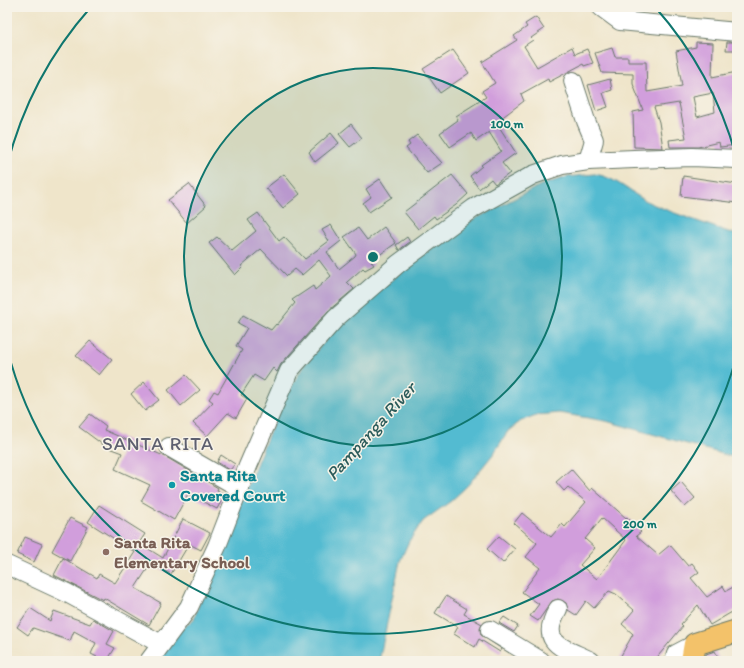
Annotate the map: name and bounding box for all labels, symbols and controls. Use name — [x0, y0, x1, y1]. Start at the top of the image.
text: 100 m — [490, 117, 524, 131]
centre of rings — [366, 250, 380, 264]
water label: Pampanga River — [321, 376, 422, 485]
district label: SANTA RITA — [102, 432, 214, 455]
place label: Santa Rita Covered Court — [180, 465, 286, 505]
marker: Santa Rita Covered Court — [167, 480, 177, 490]
text: 200 m — [623, 517, 658, 531]
place label: Santa Rita Elementary School — [114, 532, 250, 573]
marker: Santa Rita Elementary School — [101, 547, 111, 557]

